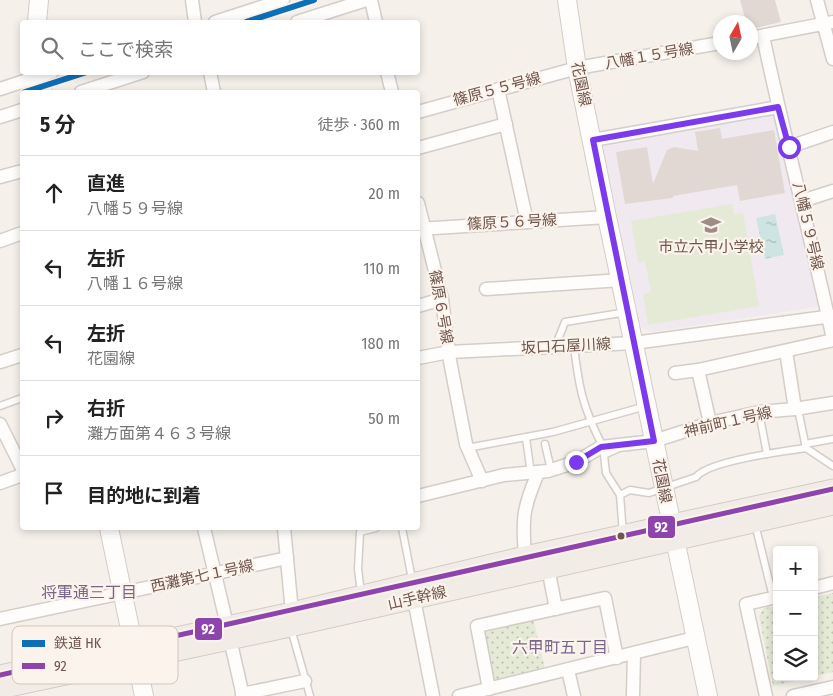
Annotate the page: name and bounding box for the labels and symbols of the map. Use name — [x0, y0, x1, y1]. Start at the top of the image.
north arrow — [713, 15, 758, 60]
street label: 八幡１５号線 — [603, 39, 695, 73]
street label: 花園線 — [568, 60, 594, 108]
street label: 篠原５５号線 — [451, 69, 543, 109]
route start — [778, 136, 801, 159]
street label: 八幡５９号線 — [789, 180, 827, 272]
street label: 篠原５６号線 — [467, 211, 557, 233]
school or university icon: 市立六甲小学校 — [700, 214, 722, 236]
place label: 市立六甲小学校 — [658, 238, 764, 256]
street label: 篠原６号線 — [426, 268, 456, 346]
street label: 坂口石屋川線 — [521, 335, 611, 357]
street label: 神前町１号線 — [682, 403, 774, 441]
route end — [565, 451, 588, 474]
street label: 花園線 — [649, 457, 675, 505]
line badge: 92 — [647, 515, 676, 539]
text: 92 — [654, 519, 668, 536]
unlabelled marker — [616, 531, 626, 541]
street label: 西灘第七１号線 — [149, 556, 255, 596]
street label: 山手幹線 — [386, 582, 448, 614]
district label: 将軍通三丁目 — [41, 583, 137, 602]
line badge: 92 — [194, 617, 223, 641]
text: 92 — [201, 621, 215, 638]
legend — [12, 626, 178, 684]
text: 鉄道 HK — [54, 635, 102, 652]
district label: 六甲町五丁目 — [512, 638, 608, 657]
text: 92 — [54, 658, 67, 675]

